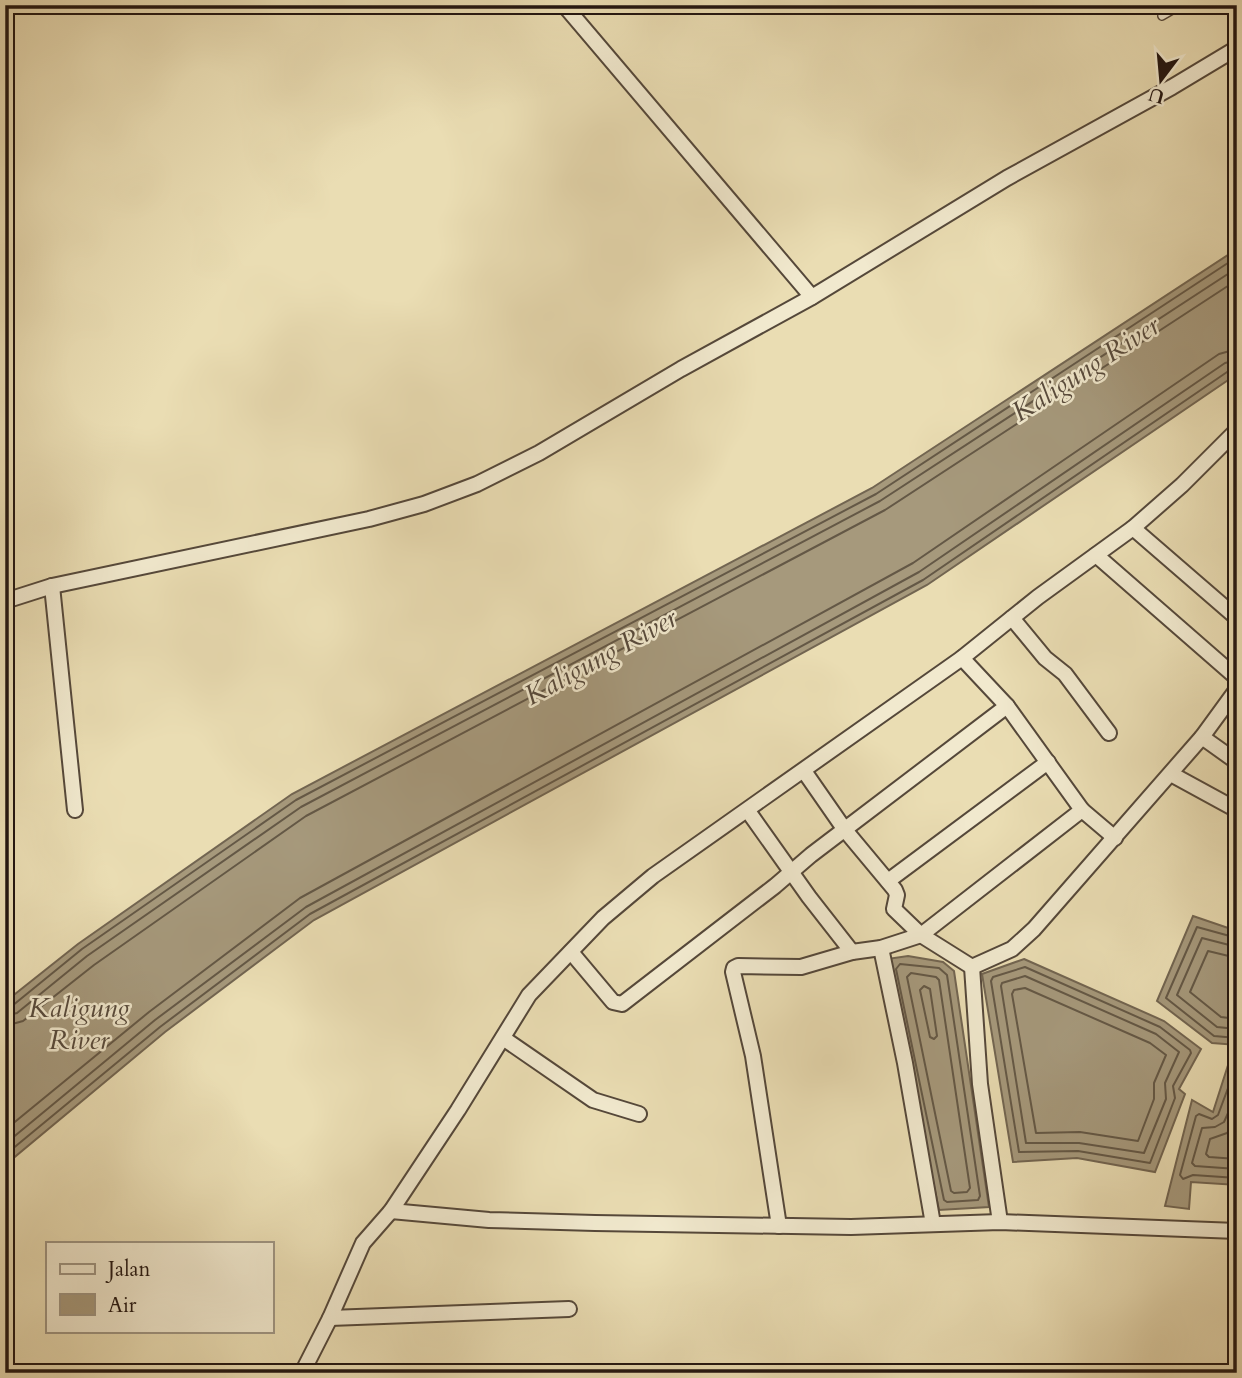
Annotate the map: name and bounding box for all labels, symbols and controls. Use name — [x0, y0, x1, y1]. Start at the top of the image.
north arrow — [1126, 46, 1196, 116]
text: U — [1145, 81, 1168, 110]
water label: Kaligung River — [1004, 306, 1168, 431]
water label: Kaligung River — [517, 599, 685, 715]
water label: Kaligung River — [28, 989, 130, 1059]
legend — [46, 1242, 273, 1332]
text: Jalan — [105, 1255, 151, 1284]
text: Air — [108, 1291, 137, 1320]

